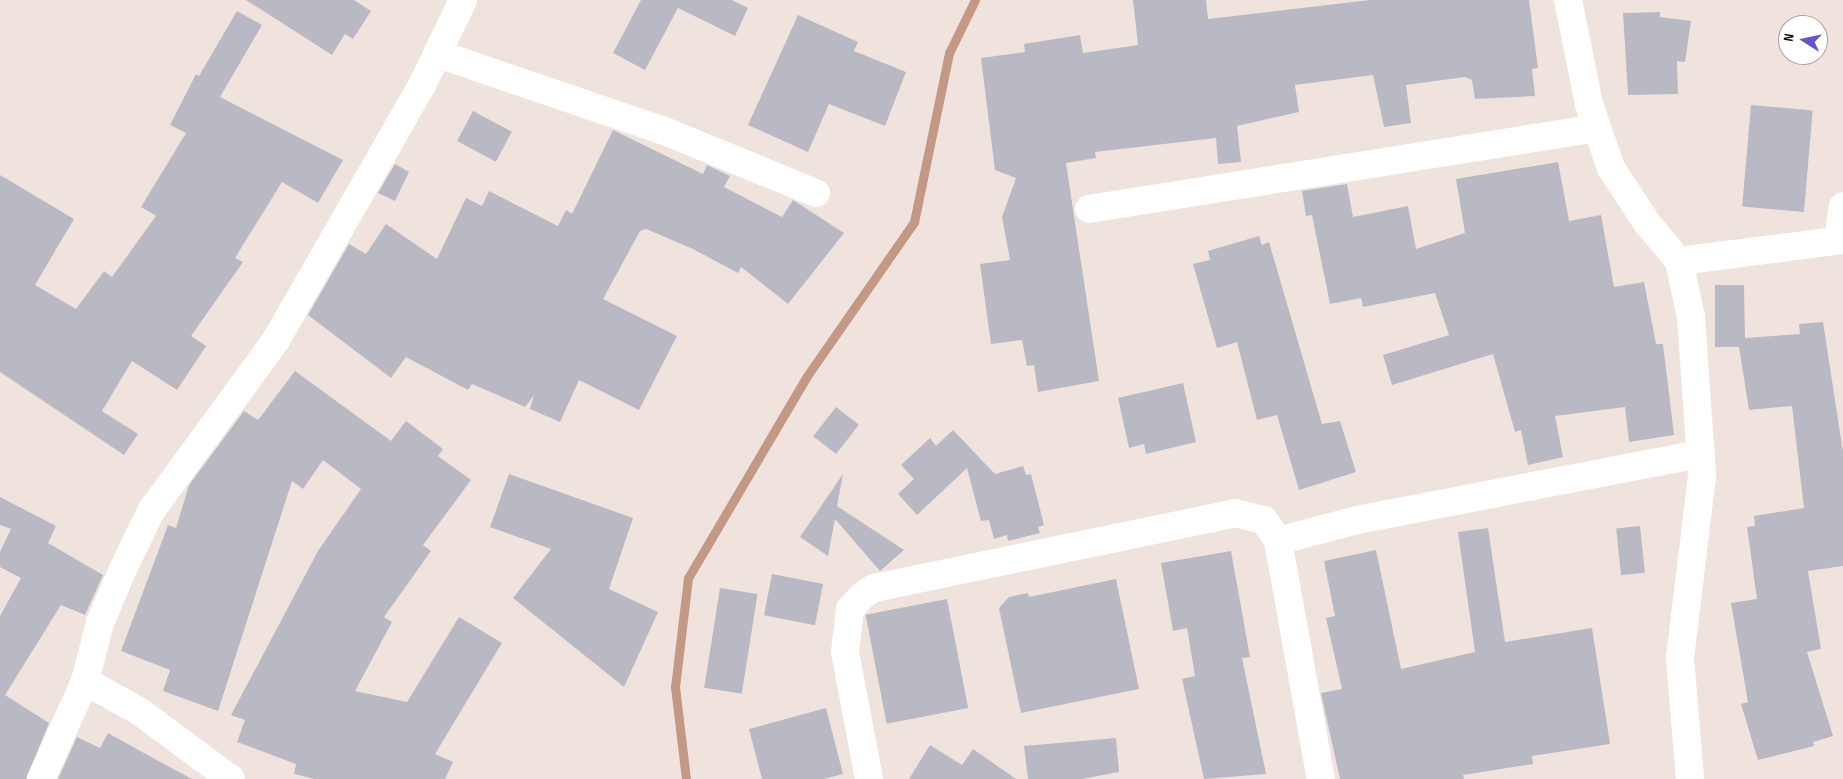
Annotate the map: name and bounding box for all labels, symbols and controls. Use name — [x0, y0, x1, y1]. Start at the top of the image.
north arrow — [1778, 15, 1828, 65]
text: N — [1780, 32, 1798, 43]

